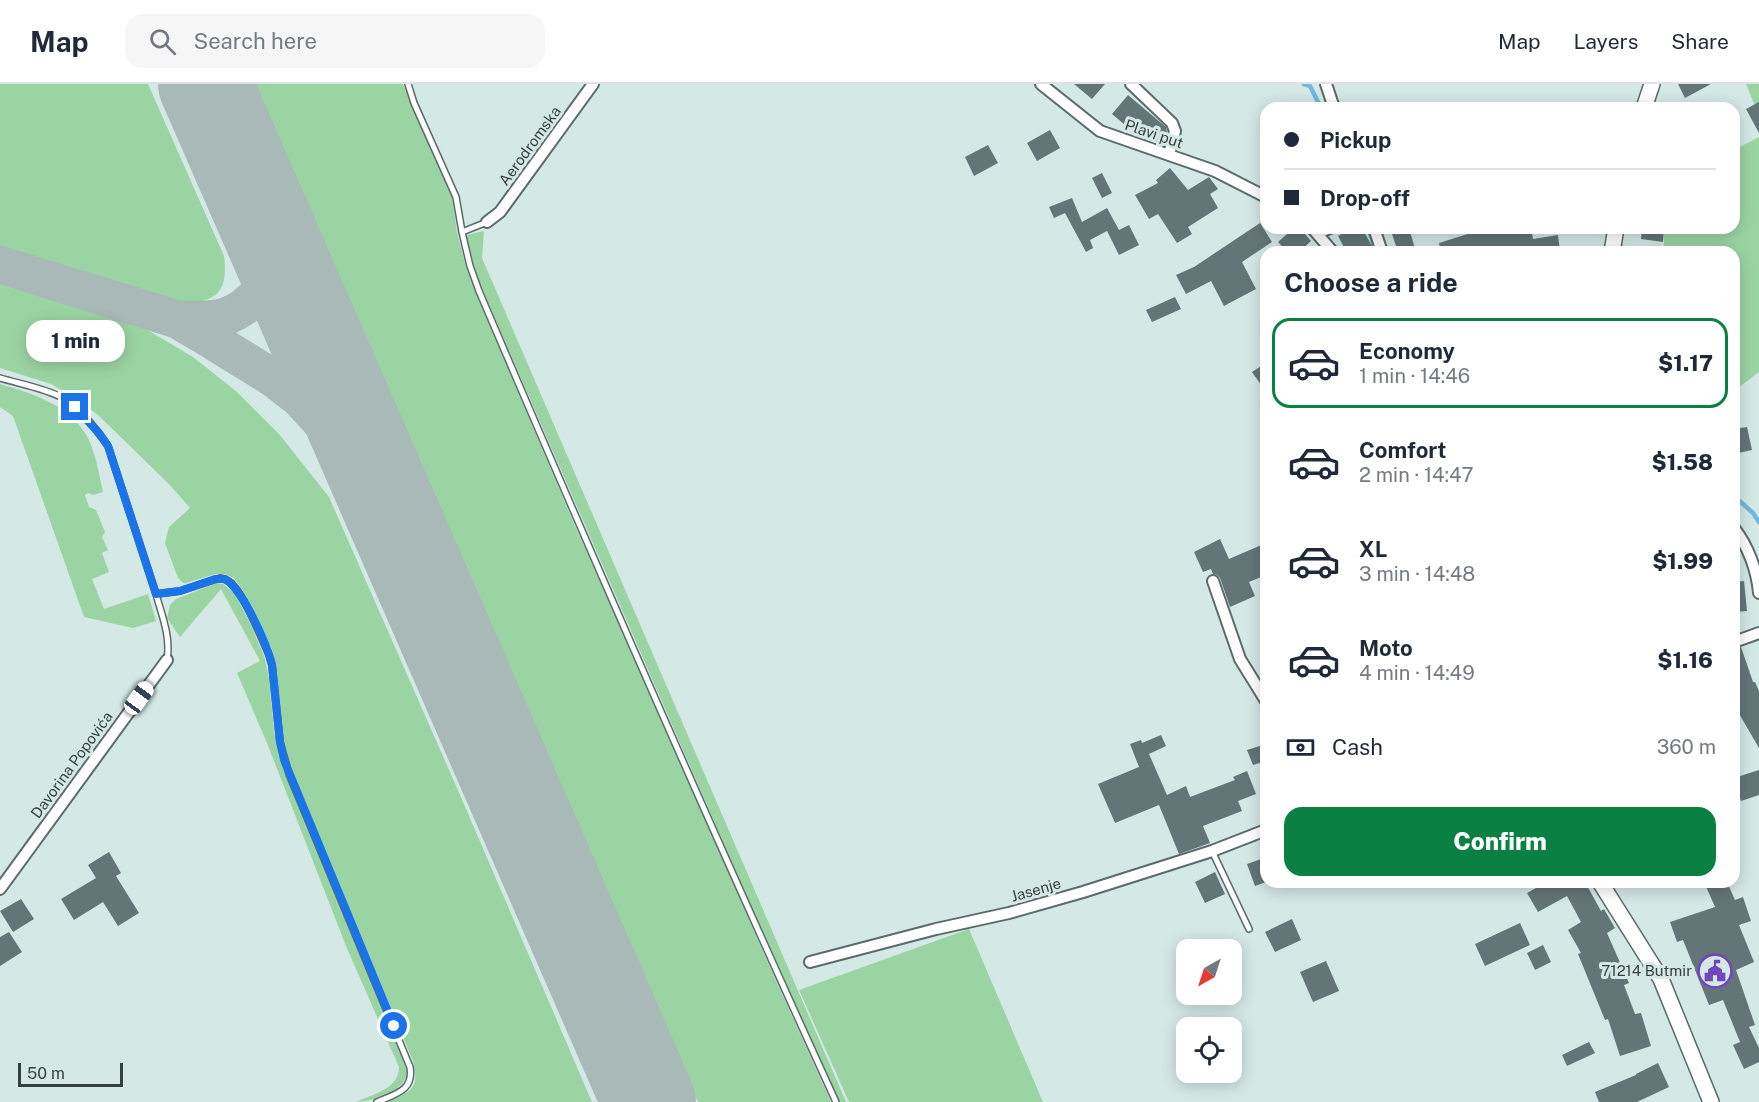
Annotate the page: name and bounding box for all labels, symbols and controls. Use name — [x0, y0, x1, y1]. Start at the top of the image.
search box — [125, 14, 545, 68]
text: Map — [30, 25, 89, 58]
icon: search — [146, 25, 179, 58]
text: Search here — [194, 28, 317, 54]
text: Map — [1498, 29, 1541, 54]
text: Layers — [1574, 29, 1638, 54]
text: Share — [1671, 29, 1729, 54]
street label: Aerodromska — [495, 103, 564, 189]
street label: Plavi put — [1123, 116, 1186, 151]
text: Pickup — [1320, 127, 1391, 153]
text: Drop-off — [1320, 185, 1410, 211]
text: Choose a ride — [1284, 266, 1458, 298]
callout: 1 min — [26, 320, 124, 362]
text: 1 min — [51, 329, 100, 353]
icon: car — [1287, 336, 1341, 390]
text: Economy — [1359, 338, 1455, 364]
text: $1.17 — [1658, 350, 1713, 376]
text: 1 min · 14:46 — [1359, 364, 1470, 388]
route end — [61, 393, 88, 420]
icon: car — [1287, 435, 1341, 489]
text: Comfort — [1359, 437, 1446, 463]
text: $1.58 — [1652, 449, 1713, 475]
text: 2 min · 14:47 — [1359, 463, 1474, 487]
icon: car — [1287, 534, 1341, 588]
text: XL — [1359, 536, 1387, 562]
text: $1.99 — [1652, 548, 1713, 574]
text: 3 min · 14:48 — [1359, 562, 1475, 586]
icon: car — [1287, 633, 1341, 687]
text: Moto — [1359, 635, 1413, 661]
text: $1.16 — [1657, 647, 1713, 673]
text: 4 min · 14:49 — [1359, 661, 1475, 685]
car — [121, 678, 157, 718]
street label: Davorina Popovića — [27, 708, 116, 821]
icon: cash — [1284, 731, 1317, 764]
text: Cash — [1332, 734, 1383, 760]
text: 360 m — [1657, 735, 1716, 759]
button: Confirm — [1284, 807, 1716, 876]
street label: Jasenje — [1009, 874, 1063, 905]
north arrow — [1176, 939, 1242, 1005]
map controls — [1176, 939, 1242, 1083]
public building icon: 71214 Butmir — [1697, 953, 1733, 989]
place label: 71214 Butmir — [1601, 962, 1692, 979]
route start — [380, 1012, 407, 1039]
button: locate — [1176, 1017, 1242, 1083]
scale bar — [18, 1060, 123, 1088]
text: 50 m — [27, 1064, 65, 1083]

